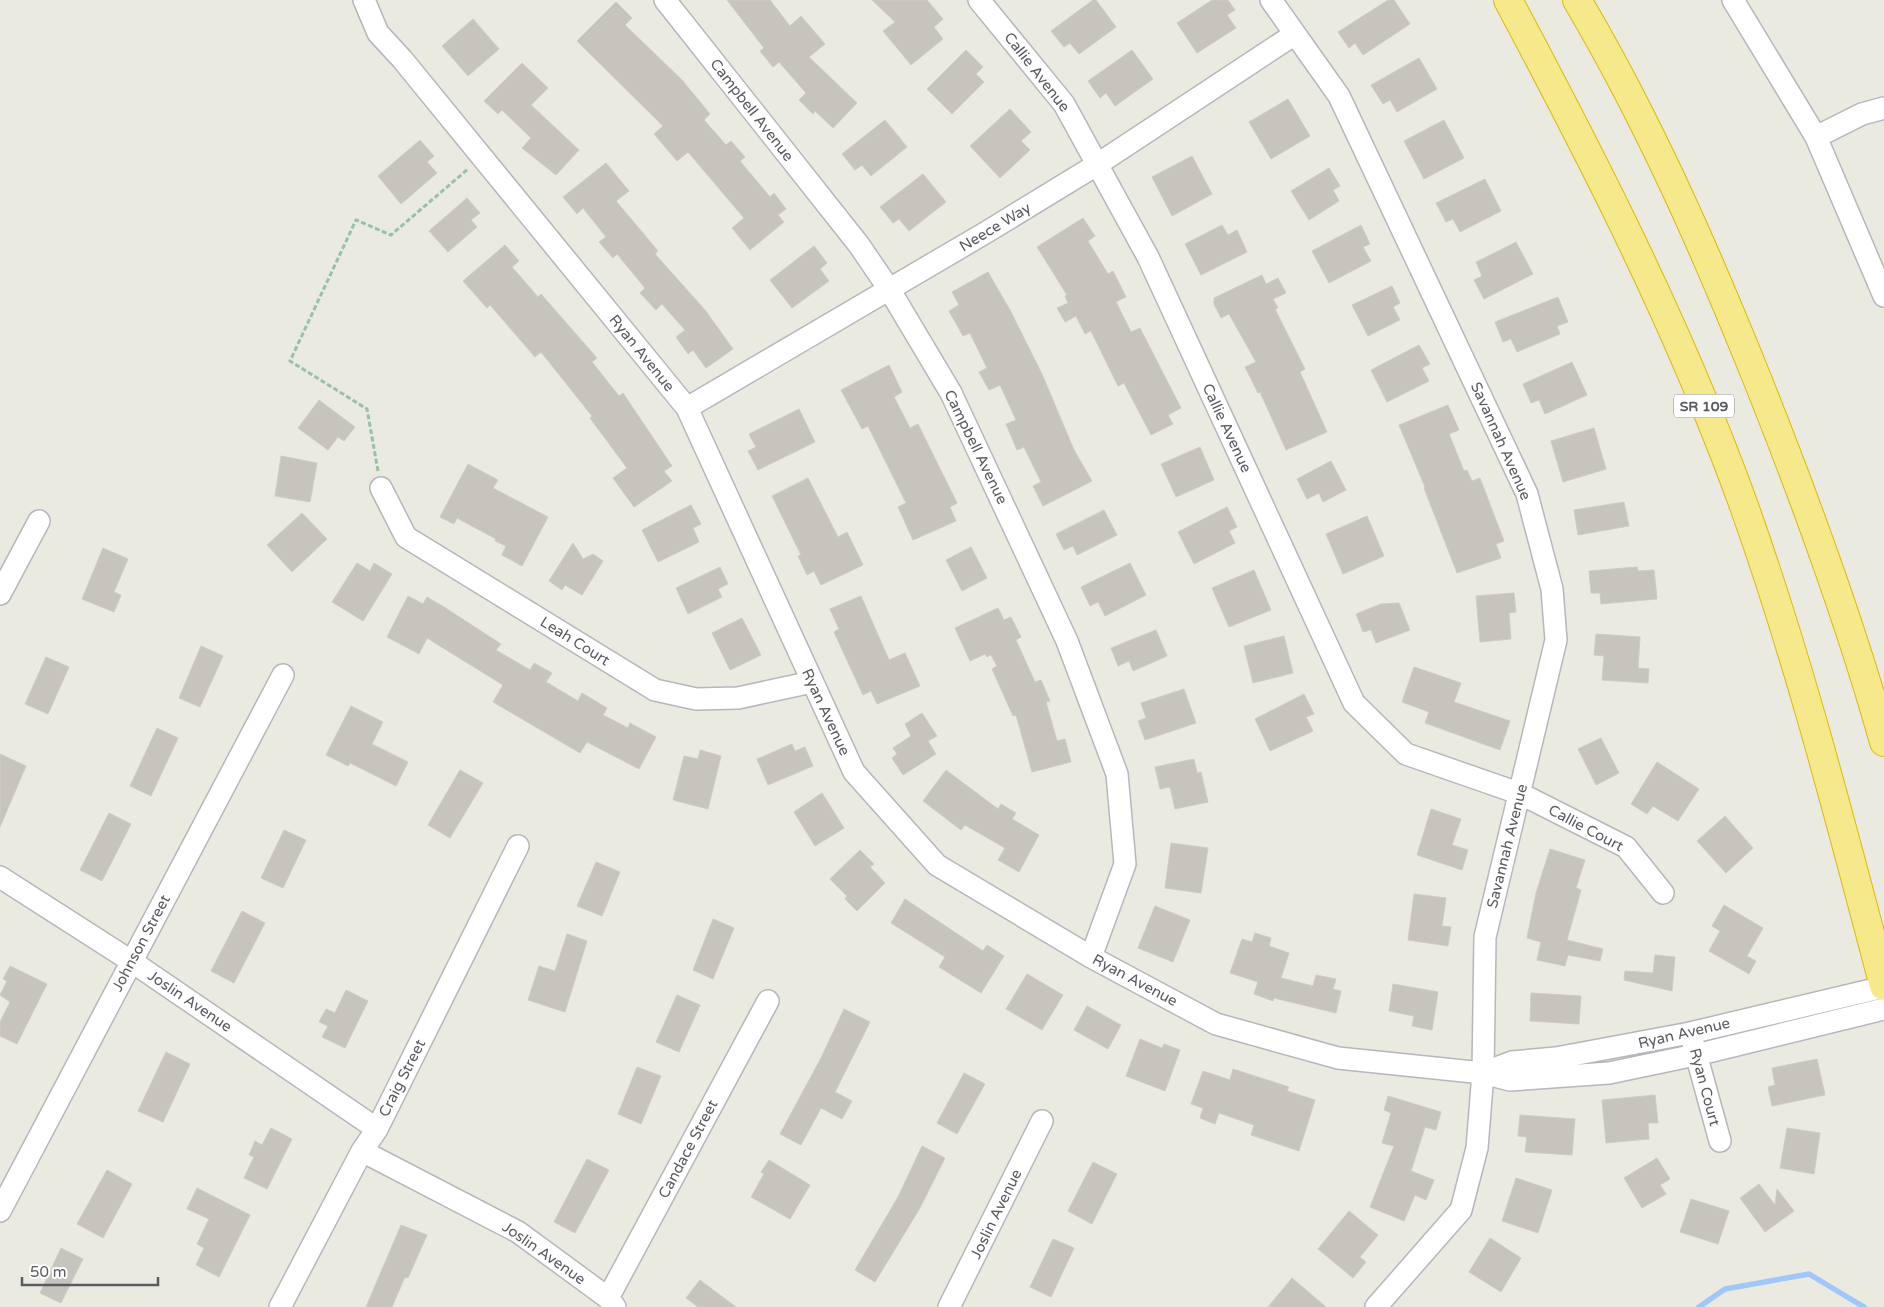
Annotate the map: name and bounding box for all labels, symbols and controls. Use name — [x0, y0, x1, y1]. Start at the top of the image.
street label: Callie Avenue — [1000, 29, 1074, 115]
street label: Campbell Avenue — [706, 55, 798, 165]
street label: Neece Way — [956, 199, 1034, 255]
street label: Ryan Avenue — [605, 311, 679, 395]
street label: Savannah Avenue — [1467, 379, 1535, 503]
street label: Callie Avenue — [1199, 381, 1255, 475]
street label: Campbell Avenue — [940, 387, 1012, 507]
road number: SR 109 — [1674, 394, 1734, 418]
street label: Leah Court — [537, 613, 613, 670]
street label: Ryan Avenue — [798, 666, 854, 758]
street label: Savannah Avenue — [1483, 782, 1531, 910]
street label: Callie Court — [1545, 801, 1627, 855]
street label: Johnson Street — [108, 891, 174, 994]
street label: Ryan Avenue — [1089, 950, 1181, 1010]
street label: Joslin Avenue — [145, 966, 235, 1036]
street label: Ryan Avenue — [1636, 1014, 1732, 1052]
street label: Craig Street — [375, 1036, 429, 1120]
street label: Ryan Court — [1686, 1046, 1724, 1128]
street label: Candace Street — [654, 1096, 722, 1201]
street label: Joslin Avenue — [967, 1166, 1025, 1262]
street label: Joslin Avenue — [499, 1218, 589, 1288]
scale bar — [22, 1254, 159, 1286]
text: 50 m — [30, 1263, 67, 1281]

